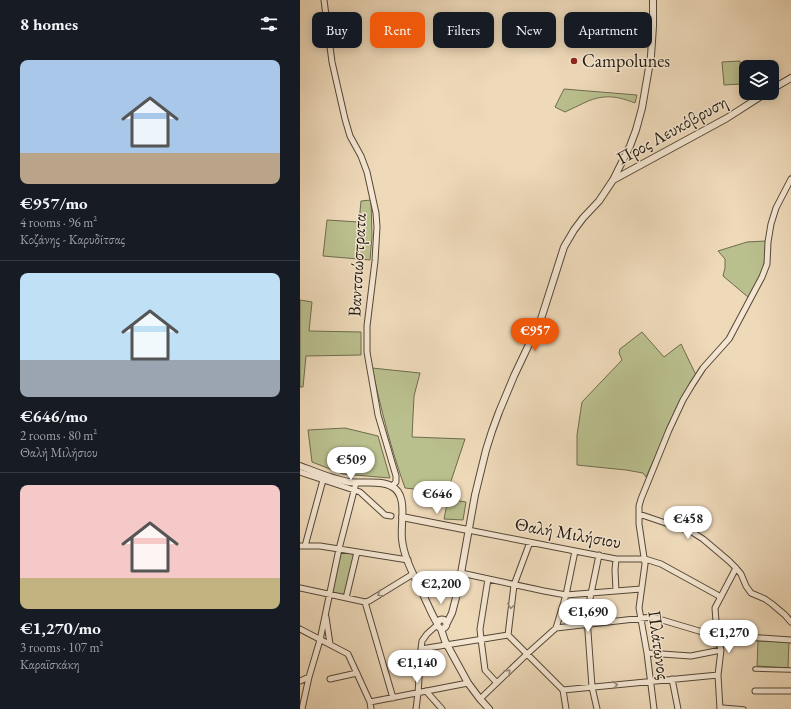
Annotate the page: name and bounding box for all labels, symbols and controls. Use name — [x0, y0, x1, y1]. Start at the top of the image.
chip: Buy — [312, 12, 362, 48]
chip: Rent — [370, 12, 425, 48]
chip: Filters — [433, 12, 494, 48]
chip: New — [502, 12, 556, 48]
chip: Apartment — [564, 12, 652, 48]
text: 8 homes — [20, 13, 78, 35]
icon: filters — [258, 13, 280, 35]
place label: Campolunes — [582, 49, 670, 72]
marker: Campolunes — [569, 56, 579, 66]
map controls — [739, 60, 779, 100]
button: layers — [739, 60, 779, 100]
icon: home — [114, 86, 186, 158]
street label: Προς Λευκόβρυση — [612, 90, 731, 169]
text: €957/mo — [20, 192, 88, 214]
street label: Βαντσιώστρατα — [342, 212, 371, 317]
text: 4 rooms · 96 m² — [20, 214, 97, 231]
text: Κοζάνης - Καρυδίτσας — [20, 231, 125, 248]
icon: home — [114, 299, 186, 371]
pin: €957 — [511, 318, 559, 352]
text: €957 — [520, 322, 550, 339]
text: €646/mo — [20, 405, 88, 427]
text: 2 rooms · 80 m² — [20, 427, 97, 444]
text: Θαλή Μιλήσιου — [20, 444, 98, 461]
pin: €509 — [327, 447, 375, 481]
text: €509 — [336, 451, 366, 468]
pin: €646 — [413, 481, 461, 515]
text: €646 — [422, 485, 452, 502]
pin: €458 — [664, 506, 712, 540]
text: €458 — [673, 510, 703, 527]
icon: home — [114, 511, 186, 583]
street label: Θαλή Μιλήσιου — [513, 512, 623, 553]
pin: €2,200 — [408, 571, 474, 605]
text: €2,200 — [421, 575, 461, 592]
one-way arrow — [377, 590, 384, 597]
pin: €1,690 — [555, 599, 621, 633]
one-way arrow — [507, 603, 516, 609]
text: €1,690 — [568, 603, 608, 620]
street label: Πλάτωνος — [643, 609, 676, 681]
text: €1,270/mo — [20, 617, 101, 639]
pin: €1,270 — [696, 620, 762, 654]
text: €1,270 — [709, 624, 749, 641]
text: 3 rooms · 107 m² — [20, 639, 104, 656]
pin: €1,140 — [384, 650, 450, 684]
text: €1,140 — [397, 654, 437, 671]
text: Καραϊσκάκη — [20, 656, 79, 673]
one-way arrow — [503, 669, 511, 677]
one-way arrow — [612, 680, 618, 689]

